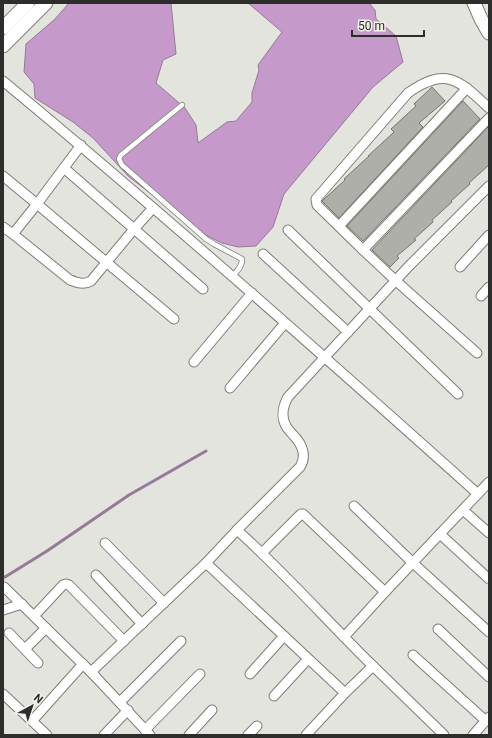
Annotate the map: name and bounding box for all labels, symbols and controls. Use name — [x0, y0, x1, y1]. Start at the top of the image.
scale bar — [352, 12, 424, 38]
text: 50 m — [358, 19, 385, 33]
north arrow — [12, 686, 52, 726]
text: N — [31, 691, 45, 706]

